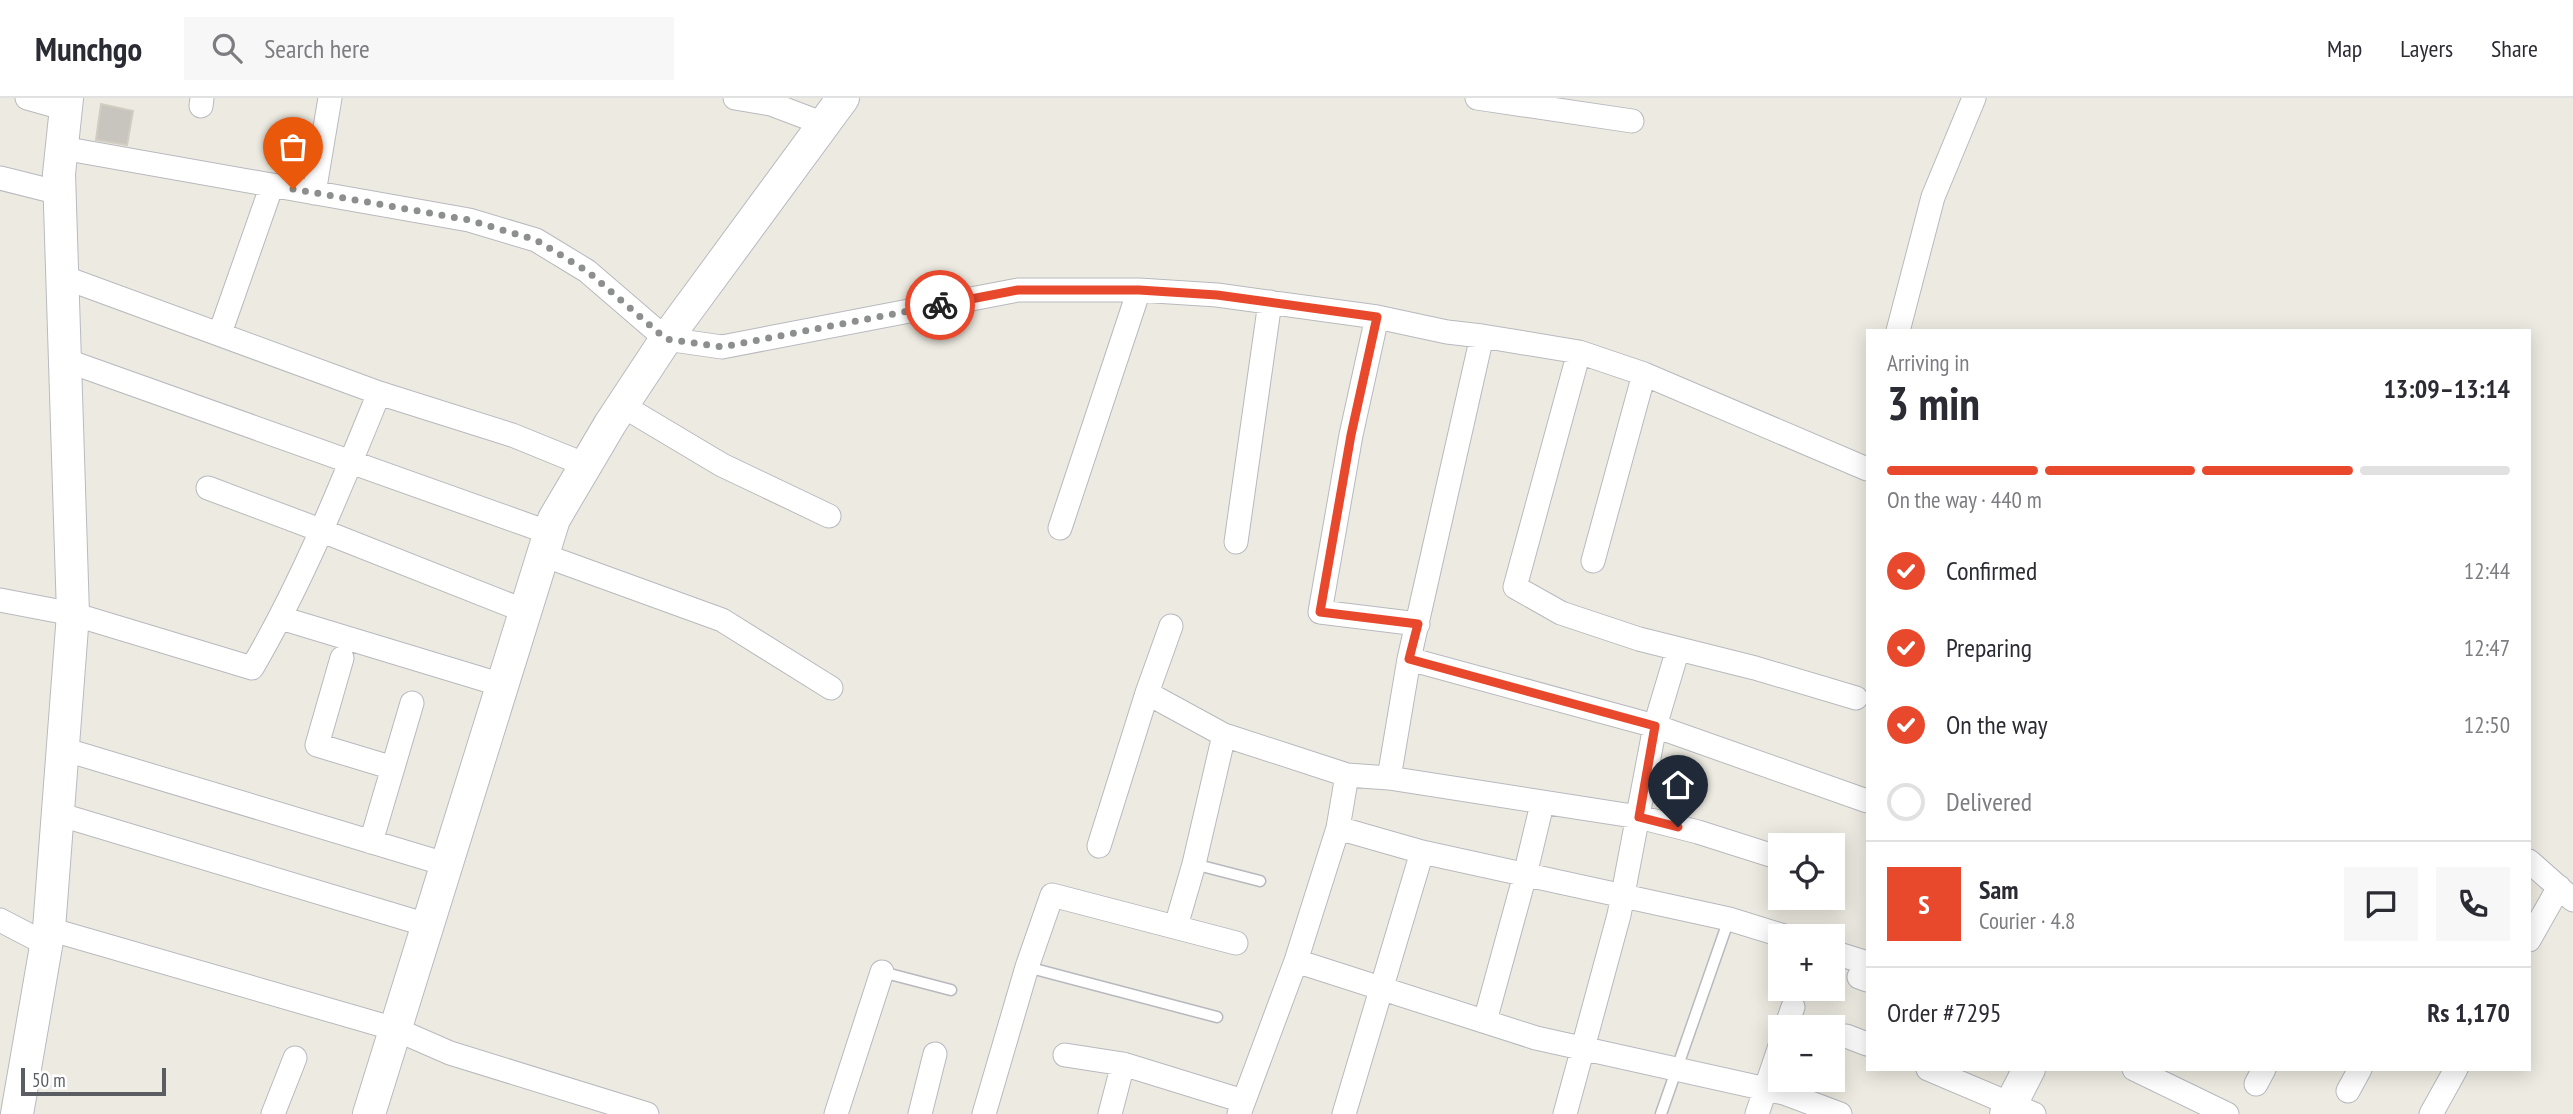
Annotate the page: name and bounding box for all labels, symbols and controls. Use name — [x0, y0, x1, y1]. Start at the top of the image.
search box — [184, 17, 674, 80]
text: Munchgo — [35, 27, 142, 70]
icon: search — [208, 29, 246, 67]
text: Search here — [264, 32, 370, 65]
text: Map — [2327, 33, 2362, 64]
text: Layers — [2400, 33, 2453, 64]
text: Share — [2491, 33, 2538, 64]
pin — [263, 117, 323, 189]
icon: bag — [274, 128, 312, 166]
courier — [905, 270, 975, 340]
icon: bike — [921, 286, 959, 324]
text: Arriving in — [1887, 348, 1969, 377]
text: 13:09–13:14 — [2383, 372, 2510, 405]
text: 3 min — [1887, 373, 1980, 433]
text: On the way · 440 m — [1887, 485, 2042, 514]
icon: check — [1887, 552, 1925, 590]
text: Confirmed — [1946, 554, 2037, 587]
text: 12:44 — [2464, 556, 2510, 585]
icon: check — [1887, 629, 1925, 667]
text: Preparing — [1946, 631, 2032, 664]
text: 12:47 — [2464, 633, 2510, 662]
icon: check — [1887, 706, 1925, 744]
text: On the way — [1946, 708, 2048, 741]
text: 12:50 — [2464, 710, 2510, 739]
pin — [1648, 755, 1708, 827]
icon: home — [1659, 766, 1697, 804]
text: Delivered — [1946, 785, 2032, 818]
map controls — [1768, 833, 1845, 1092]
button: locate — [1768, 833, 1845, 910]
button: chat — [2344, 867, 2418, 941]
button: phone — [2436, 867, 2510, 941]
text: Sam — [1979, 873, 2018, 906]
text: S — [1918, 888, 1930, 921]
text: Courier · 4.8 — [1979, 906, 2075, 935]
button: + — [1768, 924, 1845, 1001]
text: Order #7295 — [1887, 996, 2002, 1029]
text: Rs 1,170 — [2427, 996, 2510, 1029]
button: − — [1768, 1015, 1845, 1092]
scale bar — [21, 1065, 166, 1097]
text: 50 m — [32, 1068, 66, 1092]

